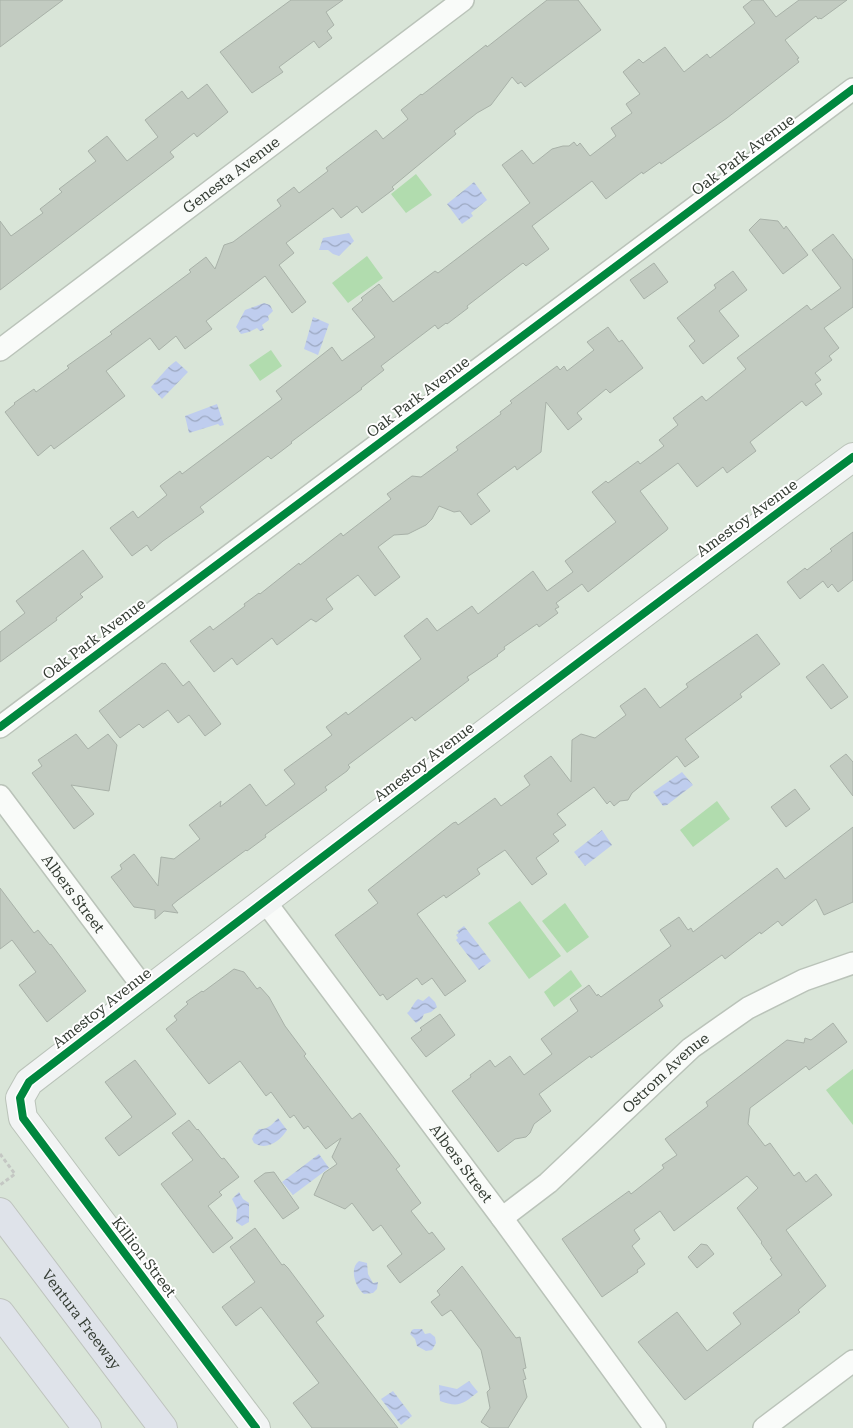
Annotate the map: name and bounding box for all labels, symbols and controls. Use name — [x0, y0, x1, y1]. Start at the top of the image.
street label: Oak Park Avenue — [688, 111, 798, 199]
street label: Genesta Avenue — [179, 133, 283, 217]
street label: Oak Park Avenue — [363, 353, 473, 441]
street label: Amestoy Avenue — [693, 475, 801, 561]
street label: Oak Park Avenue — [39, 595, 149, 683]
street label: Amestoy Avenue — [371, 719, 477, 805]
street label: Albers Street — [38, 851, 109, 937]
street label: Amestoy Avenue — [49, 964, 155, 1052]
street label: Ostrom Avenue — [619, 1029, 713, 1117]
street label: Albers Street — [426, 1121, 497, 1207]
street label: Killion Street — [108, 1213, 180, 1301]
street label: Ventura Freeway — [38, 1266, 125, 1373]

